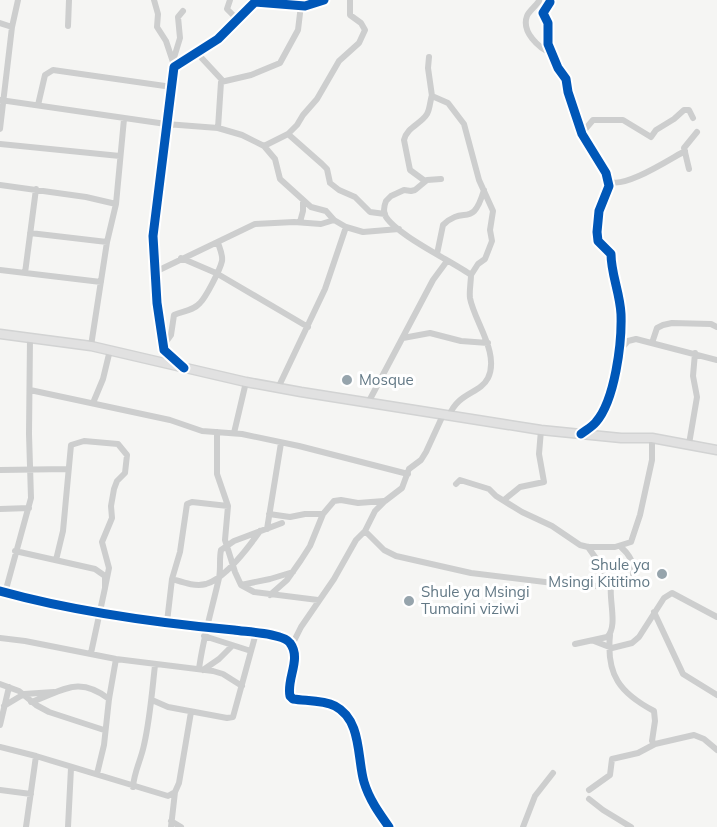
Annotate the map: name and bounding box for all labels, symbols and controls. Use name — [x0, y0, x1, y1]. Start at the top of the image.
place label: Mosque — [359, 370, 414, 389]
marker: Mosque — [340, 373, 354, 387]
place label: Shule ya Msingi Kititimo — [548, 555, 650, 591]
marker: Shule ya Msingi Kititimo — [655, 567, 669, 581]
place label: Shule ya Msingi Tumaini viziwi — [421, 582, 529, 618]
marker: Shule ya Msingi Tumaini viziwi — [402, 594, 416, 608]

